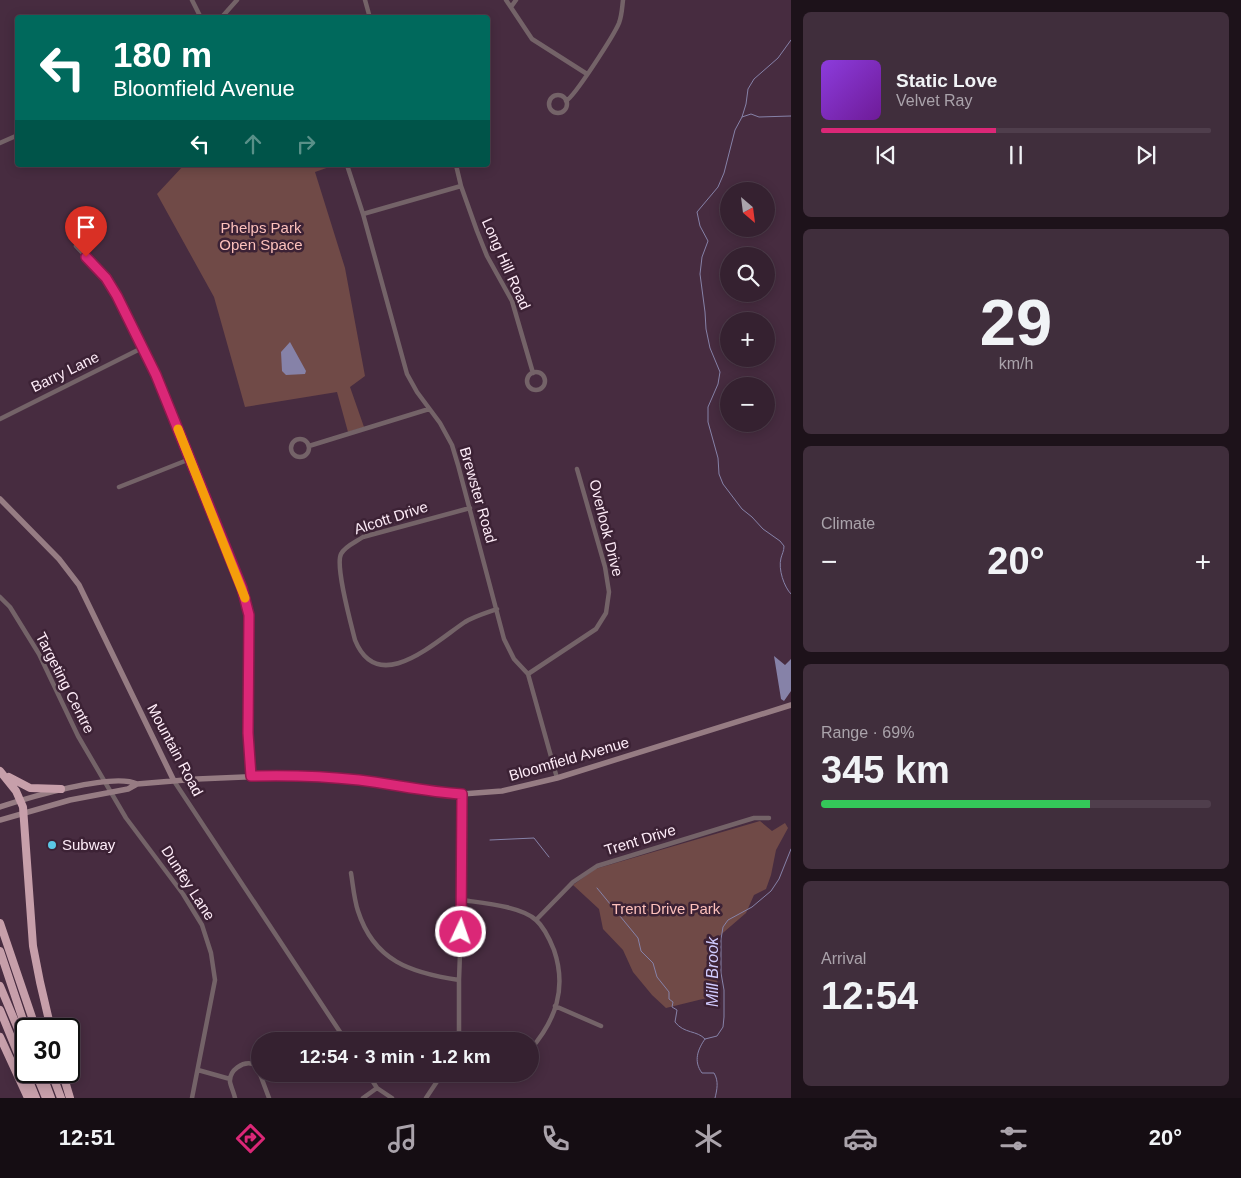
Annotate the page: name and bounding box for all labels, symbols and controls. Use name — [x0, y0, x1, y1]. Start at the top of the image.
icon: left — [30, 35, 95, 100]
text: 180 m — [113, 35, 212, 74]
text: Static Love — [896, 70, 997, 91]
text: Bloomfield Avenue — [113, 76, 295, 101]
text: Velvet Ray — [896, 92, 972, 109]
icon: left — [186, 130, 214, 158]
icon: ahead — [239, 130, 267, 158]
icon: right — [292, 130, 320, 158]
icon: previous — [872, 141, 900, 169]
icon: pause — [1002, 141, 1030, 169]
icon: next — [1132, 141, 1160, 169]
north arrow — [720, 182, 775, 238]
map controls — [720, 182, 775, 432]
pin — [65, 206, 107, 257]
icon: arrive — [72, 213, 100, 241]
street label: Long Hill Road — [479, 215, 534, 312]
park label: Phelps Park Open Space — [219, 219, 303, 253]
button: search — [720, 247, 775, 302]
text: 29 — [980, 286, 1052, 359]
button: + — [720, 312, 775, 367]
street label: Barry Lane — [28, 348, 101, 395]
text: km/h — [999, 355, 1033, 372]
button: − — [720, 377, 775, 432]
street label: Brewster Road — [457, 445, 500, 545]
street label: Overlook Drive — [586, 478, 627, 578]
street label: Alcott Drive — [352, 498, 430, 537]
text: Climate — [821, 515, 875, 532]
text: 20° — [987, 540, 1045, 582]
text: − — [821, 546, 837, 577]
text: + — [1195, 546, 1211, 577]
street label: Targeting Centre — [33, 630, 98, 736]
street label: Mountain Road — [144, 701, 207, 799]
text: Range · 69% — [821, 724, 914, 741]
street label: Bloomfield Avenue — [507, 733, 631, 784]
text: 345 km — [821, 749, 950, 791]
street label: Trent Drive — [602, 821, 678, 858]
place label: Subway — [62, 836, 116, 853]
marker: Subway — [46, 839, 58, 851]
street label: Dunfey Lane — [158, 842, 219, 923]
park label: Trent Drive Park — [612, 900, 721, 917]
position arrow — [434, 905, 486, 957]
water label: Mill Brook — [704, 936, 721, 1007]
text: Arrival — [821, 950, 866, 967]
text: 12:54 — [821, 975, 918, 1017]
speed limit sign: 30 — [15, 1018, 80, 1083]
text: 12:54 · 3 min · 1.2 km — [299, 1046, 491, 1067]
icon: directions — [233, 1121, 268, 1156]
icon: music — [385, 1121, 420, 1156]
icon: phone — [538, 1121, 573, 1156]
icon: climate — [691, 1121, 726, 1156]
icon: car — [843, 1121, 878, 1156]
icon: filters — [996, 1121, 1031, 1156]
text: 12:51 — [59, 1125, 115, 1150]
text: 20° — [1149, 1125, 1182, 1150]

